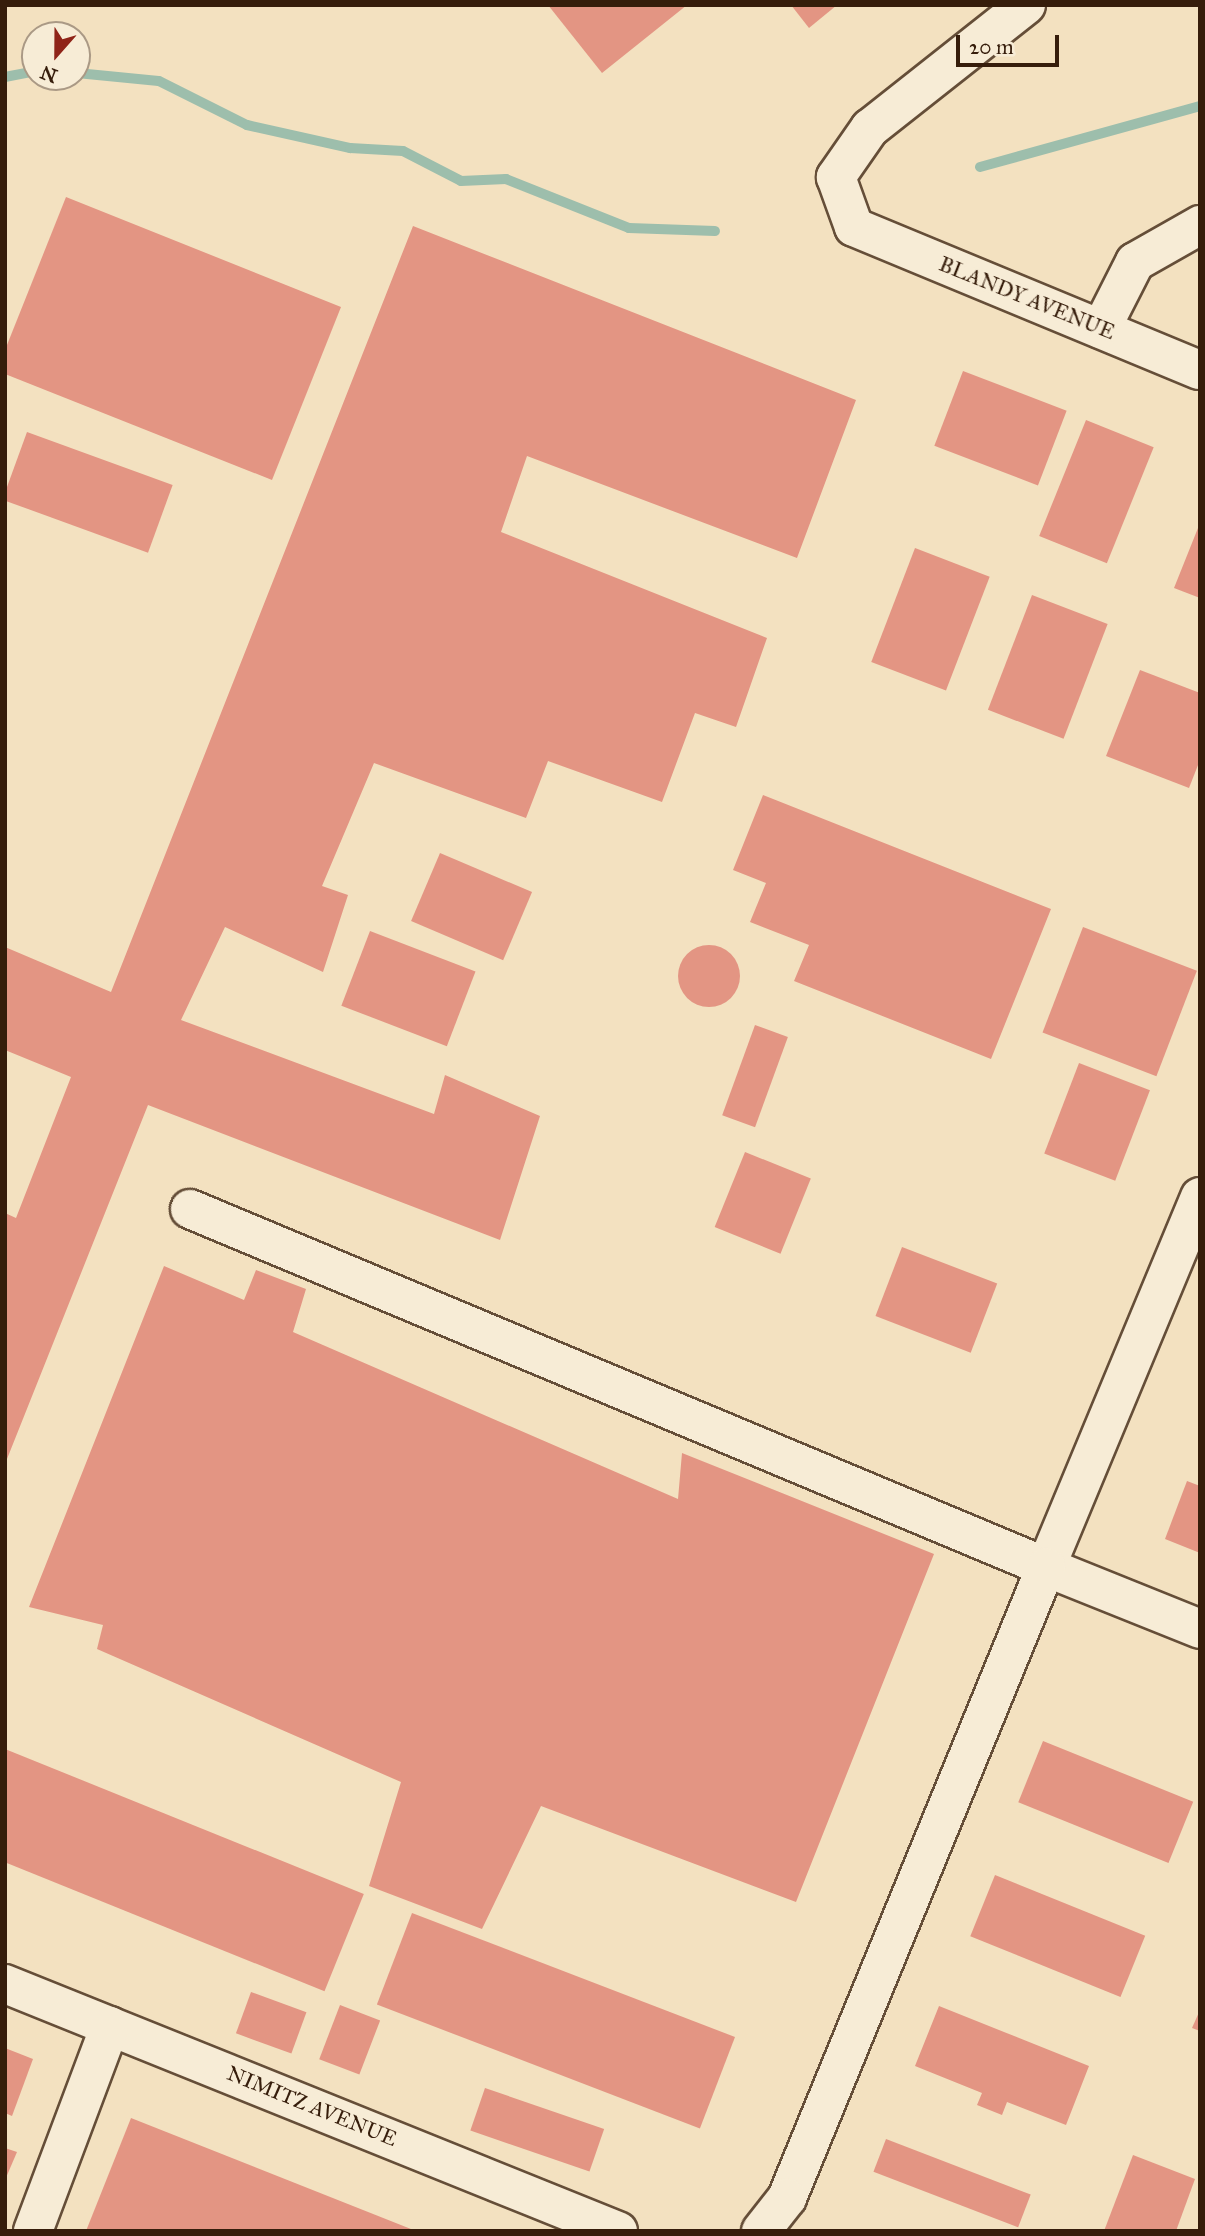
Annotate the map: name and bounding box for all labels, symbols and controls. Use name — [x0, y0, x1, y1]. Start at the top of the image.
north arrow — [21, 21, 91, 91]
scale bar — [960, 21, 1063, 65]
text: 20 m — [969, 34, 1014, 60]
text: N — [37, 61, 61, 88]
street label: BLANDY AVENUE — [935, 251, 1119, 345]
street label: NIMITZ AVENUE — [223, 2060, 401, 2152]

